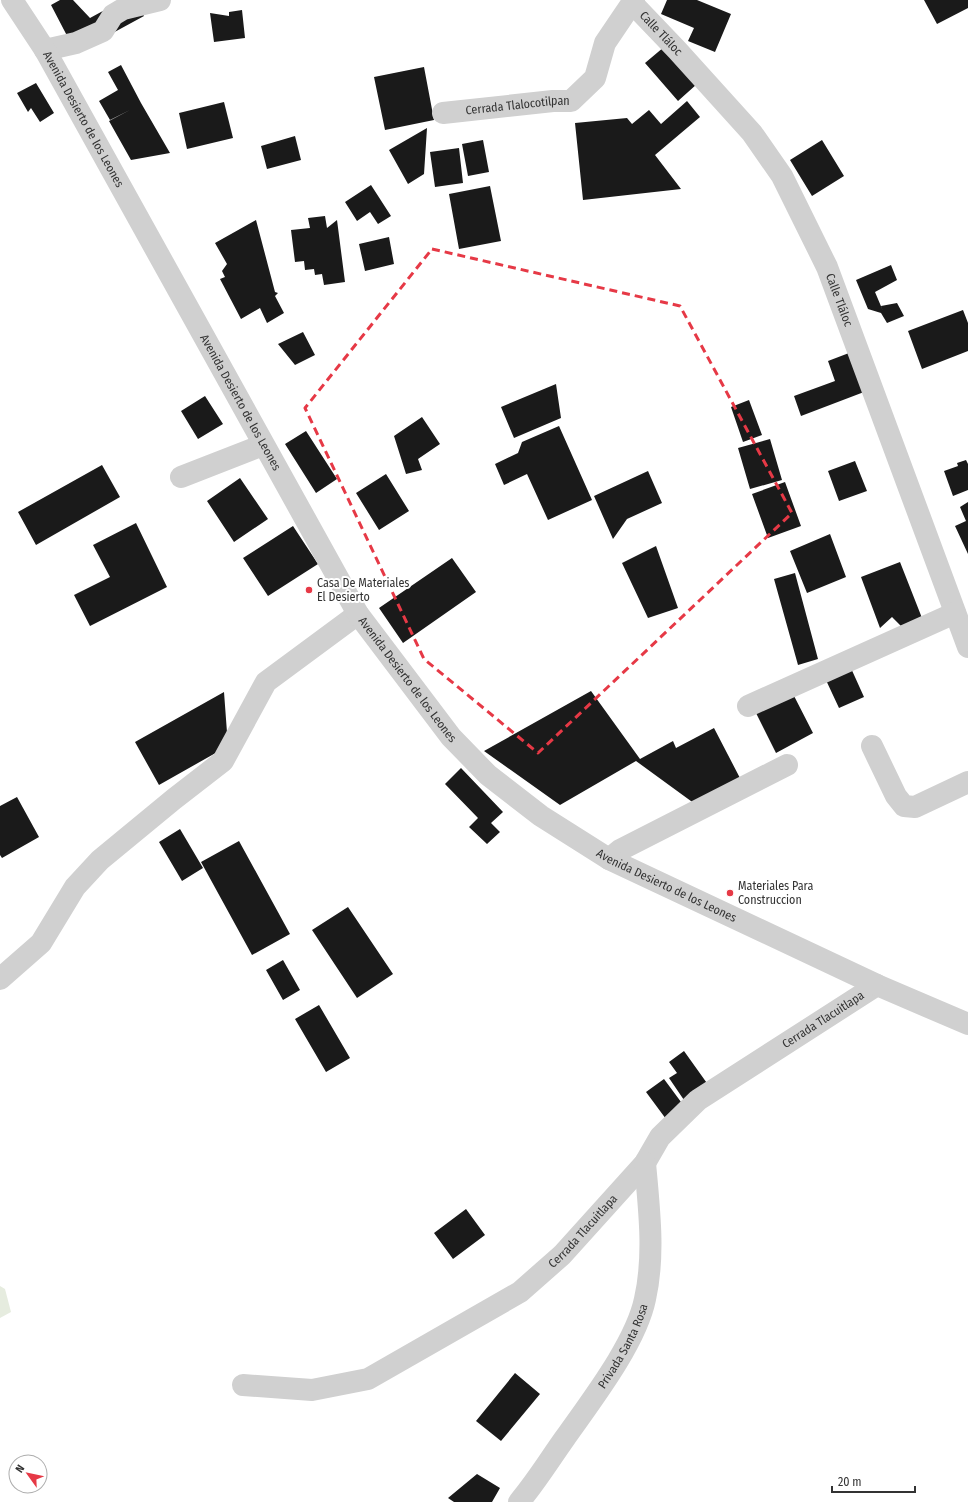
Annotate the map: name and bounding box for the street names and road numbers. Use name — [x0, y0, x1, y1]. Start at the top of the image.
street label: Calle Tláloc — [637, 8, 685, 58]
street label: Avenida Desierto de los Leones — [40, 49, 127, 190]
street label: Cerrada Tlalocotilpan — [465, 94, 570, 117]
street label: Calle Tláloc — [823, 271, 855, 328]
street label: Avenida Desierto de los Leones — [197, 332, 284, 473]
street label: Avenida Desierto de los Leones — [356, 614, 459, 745]
street label: Avenida Desierto de los Leones — [594, 846, 739, 925]
street label: Cerrada Tlacuitlapa — [779, 988, 867, 1051]
street label: Cerrada Tlacuitlapa — [546, 1192, 620, 1271]
street label: Privada Santa Rosa — [595, 1302, 651, 1391]

